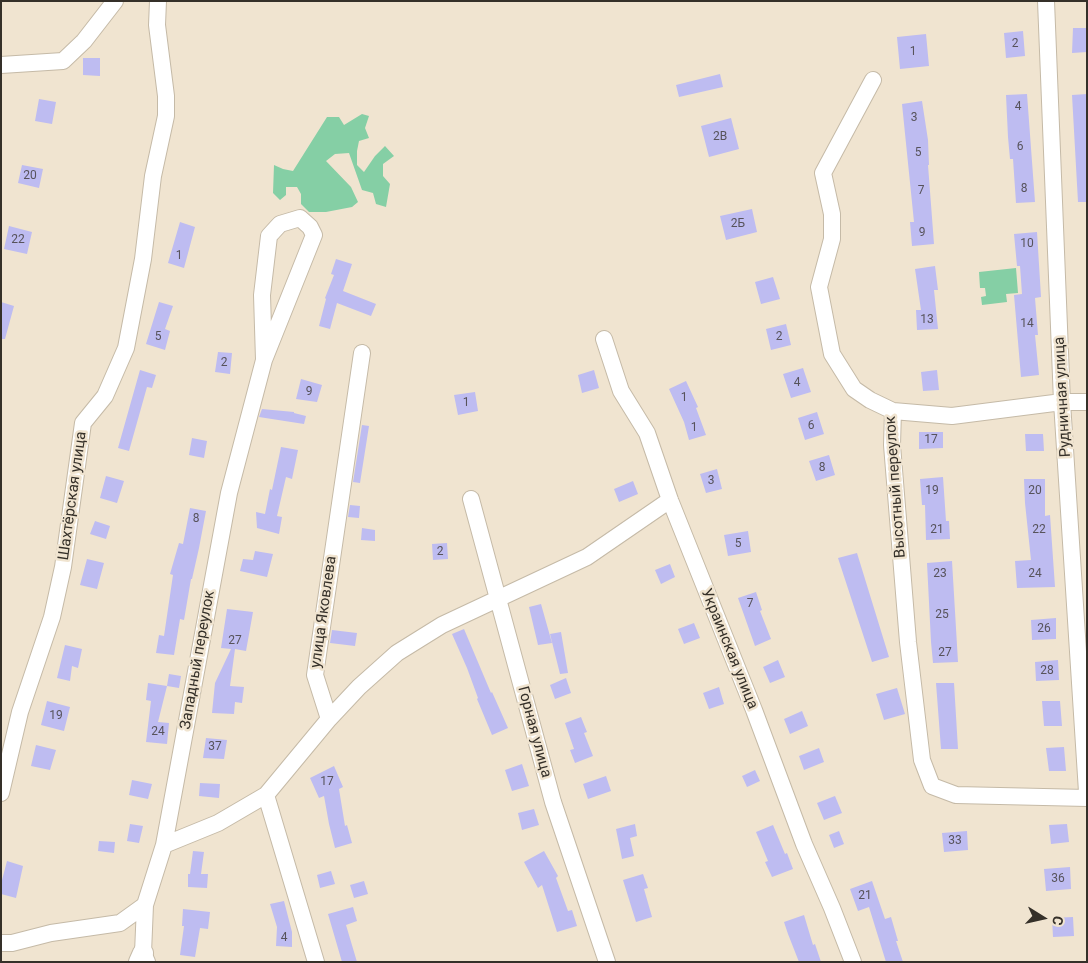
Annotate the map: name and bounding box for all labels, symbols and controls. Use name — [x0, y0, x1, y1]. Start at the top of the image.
house number: 2 — [1012, 37, 1018, 51]
house number: 1 — [910, 45, 916, 59]
house number: 4 — [1015, 100, 1021, 114]
house number: 3 — [911, 111, 917, 125]
house number: 2В — [713, 130, 727, 144]
house number: 6 — [1017, 140, 1023, 154]
house number: 5 — [915, 146, 921, 160]
house number: 20 — [23, 169, 37, 183]
house number: 8 — [1021, 182, 1027, 196]
house number: 7 — [918, 184, 924, 198]
house number: 2Б — [731, 217, 745, 231]
house number: 9 — [919, 226, 925, 240]
house number: 22 — [11, 233, 25, 247]
house number: 10 — [1020, 237, 1034, 251]
house number: 1 — [176, 249, 182, 263]
house number: 13 — [920, 313, 934, 327]
house number: 14 — [1020, 317, 1034, 331]
house number: 5 — [155, 330, 161, 344]
house number: 2 — [776, 330, 782, 344]
street label: Рудничная улица — [1051, 336, 1075, 458]
house number: 2 — [221, 356, 227, 370]
house number: 4 — [794, 376, 800, 390]
house number: 9 — [306, 385, 312, 399]
house number: 1 — [681, 391, 687, 405]
house number: 1 — [463, 396, 469, 410]
street label: Высотный переулок — [882, 415, 910, 559]
house number: 6 — [808, 419, 814, 433]
house number: 1 — [691, 421, 697, 435]
street label: Шахтёрская улица — [55, 430, 91, 562]
house number: 17 — [924, 433, 938, 447]
house number: 8 — [819, 461, 825, 475]
house number: 3 — [708, 474, 714, 488]
house number: 19 — [925, 484, 939, 498]
house number: 20 — [1028, 484, 1042, 498]
house number: 8 — [193, 512, 199, 526]
house number: 21 — [930, 523, 944, 537]
house number: 22 — [1032, 523, 1046, 537]
house number: 5 — [735, 537, 741, 551]
house number: 2 — [437, 545, 443, 559]
street label: улица Яковлева — [307, 555, 341, 669]
house number: 23 — [933, 567, 947, 581]
house number: 24 — [1028, 567, 1042, 581]
street label: Украинская улица — [697, 586, 761, 712]
street label: Западный переулок — [177, 589, 219, 731]
house number: 7 — [747, 597, 753, 611]
house number: 25 — [935, 608, 949, 622]
house number: 26 — [1037, 622, 1051, 636]
house number: 27 — [228, 634, 242, 648]
house number: 27 — [938, 646, 952, 660]
house number: 28 — [1040, 664, 1054, 678]
street label: Горная улица — [513, 684, 555, 780]
house number: 19 — [49, 709, 63, 723]
house number: 24 — [151, 725, 165, 739]
house number: 37 — [208, 740, 222, 754]
house number: 17 — [320, 775, 334, 789]
house number: 33 — [948, 834, 962, 848]
house number: 36 — [1051, 872, 1065, 886]
house number: 21 — [858, 889, 872, 903]
north arrow — [1018, 893, 1068, 943]
text: С — [1049, 915, 1066, 927]
house number: 4 — [281, 931, 287, 945]

